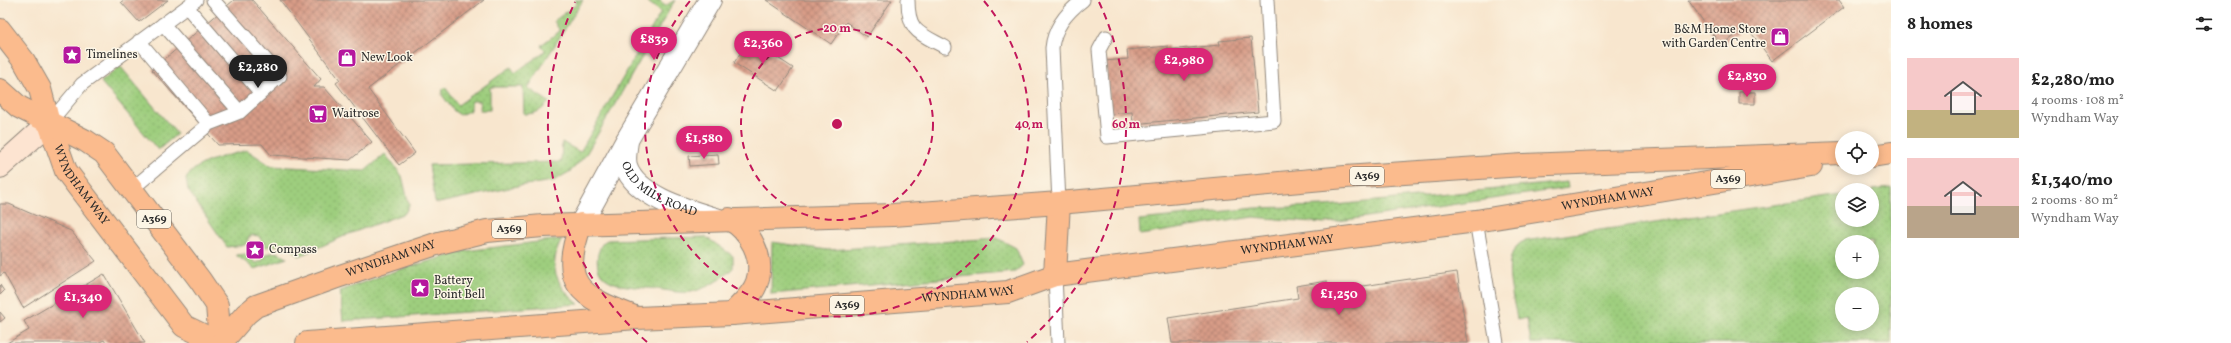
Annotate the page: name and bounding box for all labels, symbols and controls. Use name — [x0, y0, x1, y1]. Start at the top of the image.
text: 8 homes — [1907, 13, 1973, 36]
icon: filters — [2193, 13, 2215, 35]
text: 20 m — [823, 21, 851, 37]
place label: B&M Home Store with Garden Centre — [1662, 22, 1766, 52]
shop icon: B&M Home Store with Garden Centre — [1769, 26, 1791, 48]
pin: £839 — [630, 27, 678, 61]
text: £839 — [640, 31, 668, 49]
pin: £2,360 — [730, 31, 796, 65]
text: £2,360 — [743, 35, 783, 53]
place icon: Timelines — [61, 44, 83, 66]
place label: Timelines — [86, 47, 138, 63]
shop icon: New Look — [336, 47, 358, 69]
pin: £2,980 — [1151, 48, 1217, 82]
place label: New Look — [361, 50, 413, 66]
text: £2,980 — [1164, 52, 1204, 70]
pin: £2,280 — [225, 55, 291, 89]
text: £2,280 — [238, 59, 278, 77]
pin: £2,830 — [1714, 64, 1780, 98]
text: £2,830 — [1727, 68, 1767, 86]
text: £2,280/mo — [2031, 69, 2115, 92]
icon: home — [1939, 74, 1987, 122]
text: 4 rooms · 108 m² — [2031, 92, 2124, 110]
supermarket icon: Waitrose — [307, 103, 329, 125]
place label: Waitrose — [332, 106, 380, 122]
text: Wyndham Way — [2031, 110, 2119, 128]
centre of rings — [830, 117, 844, 131]
text: 40 m — [1015, 117, 1044, 133]
text: 60 m — [1112, 117, 1140, 133]
pin: £1,580 — [671, 126, 737, 160]
text: £1,580 — [685, 130, 723, 148]
map controls — [1835, 131, 1879, 331]
button: locate — [1835, 131, 1879, 175]
street label: WYNDHAM WAY — [49, 142, 113, 229]
street label: OLD MILL ROAD — [617, 160, 699, 221]
road number: A369 — [1350, 167, 1384, 185]
text: £1,340/mo — [2031, 169, 2113, 192]
road number: A369 — [1711, 170, 1745, 188]
icon: home — [1939, 174, 1987, 222]
button: layers — [1835, 183, 1879, 227]
street label: WYNDHAM WAY — [1560, 184, 1656, 215]
text: 2 rooms · 80 m² — [2031, 192, 2118, 210]
road number: A369 — [137, 210, 171, 228]
text: Wyndham Way — [2031, 210, 2119, 228]
road number: A369 — [492, 220, 526, 238]
street label: WYNDHAM WAY — [1240, 231, 1335, 259]
button: + — [1835, 235, 1879, 279]
street label: WYNDHAM WAY — [344, 236, 438, 281]
place icon: Compass — [244, 239, 266, 261]
place label: Compass — [269, 242, 317, 258]
place label: Battery Point Bell — [434, 273, 485, 303]
place icon: Battery Point Bell — [409, 277, 431, 299]
street label: WYNDHAM WAY — [921, 282, 1018, 307]
pin: £1,250 — [1306, 282, 1372, 316]
pin: £1,340 — [50, 285, 116, 319]
text: £1,250 — [1320, 286, 1358, 304]
button: − — [1835, 287, 1879, 331]
text: £1,340 — [64, 289, 102, 307]
road number: A369 — [830, 296, 864, 314]

